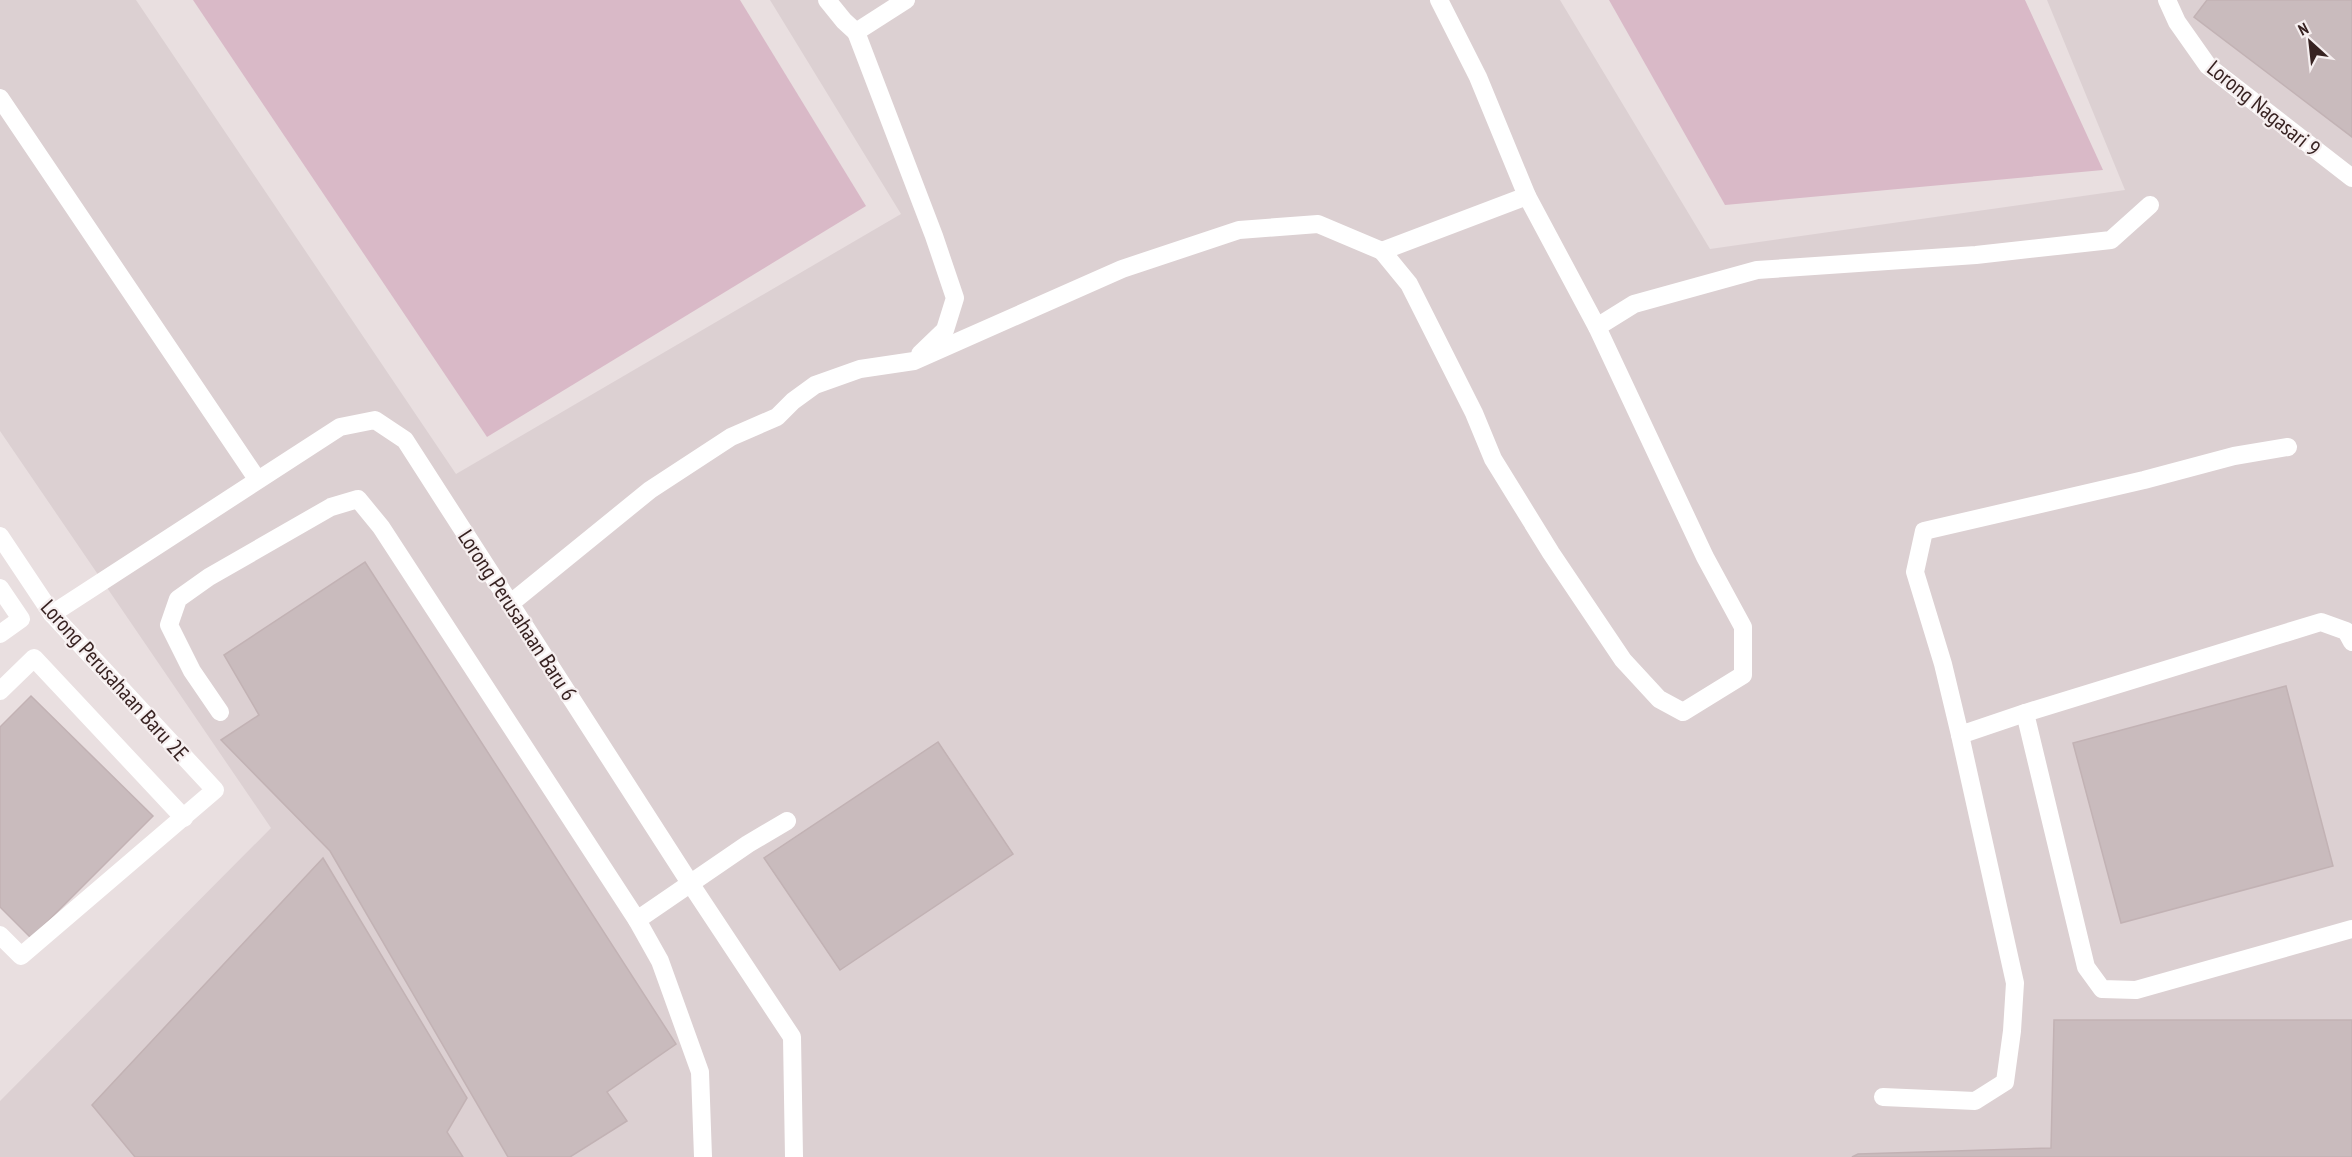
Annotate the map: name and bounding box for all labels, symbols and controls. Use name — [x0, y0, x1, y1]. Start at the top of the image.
north arrow — [2280, 12, 2340, 72]
text: N — [2295, 18, 2312, 40]
street label: Lorong Nagasari 9 — [2202, 54, 2326, 162]
street label: Lorong Perusahaan Baru 6 — [452, 524, 584, 706]
street label: Lorong Perusahaan Baru 2E — [35, 594, 195, 766]

